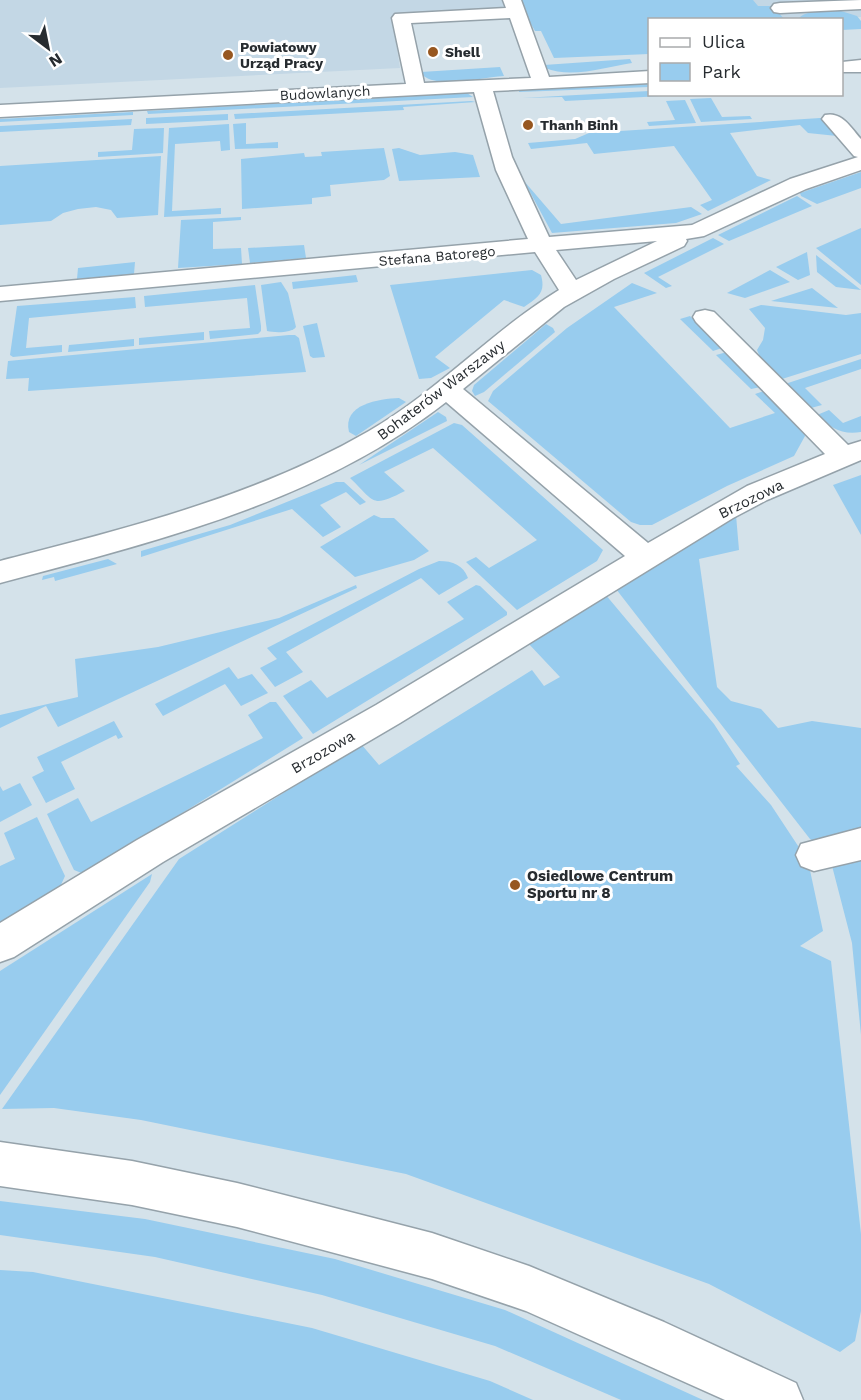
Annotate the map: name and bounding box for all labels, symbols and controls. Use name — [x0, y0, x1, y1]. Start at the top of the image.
north arrow — [18, 18, 78, 78]
legend — [648, 18, 843, 96]
text: Ulica — [702, 31, 745, 52]
place label: Powiatowy Urząd Pracy — [240, 39, 323, 71]
place label: Shell — [445, 44, 480, 60]
marker: Shell — [426, 45, 440, 59]
marker: Powiatowy Urząd Pracy — [221, 48, 235, 62]
text: N — [46, 49, 66, 71]
text: Park — [702, 61, 741, 82]
street label: Budowlanych — [279, 83, 371, 103]
place label: Thanh Binh — [540, 117, 618, 133]
marker: Thanh Binh — [521, 118, 535, 132]
street label: Stefana Batorego — [378, 243, 496, 269]
street label: Bohaterów Warszawy — [374, 336, 509, 444]
street label: Brzozowa — [716, 475, 787, 522]
street label: Brzozowa — [288, 726, 358, 777]
place label: Osiedlowe Centrum Sportu nr 8 — [527, 867, 673, 902]
marker: Osiedlowe Centrum Sportu nr 8 — [508, 878, 522, 892]

